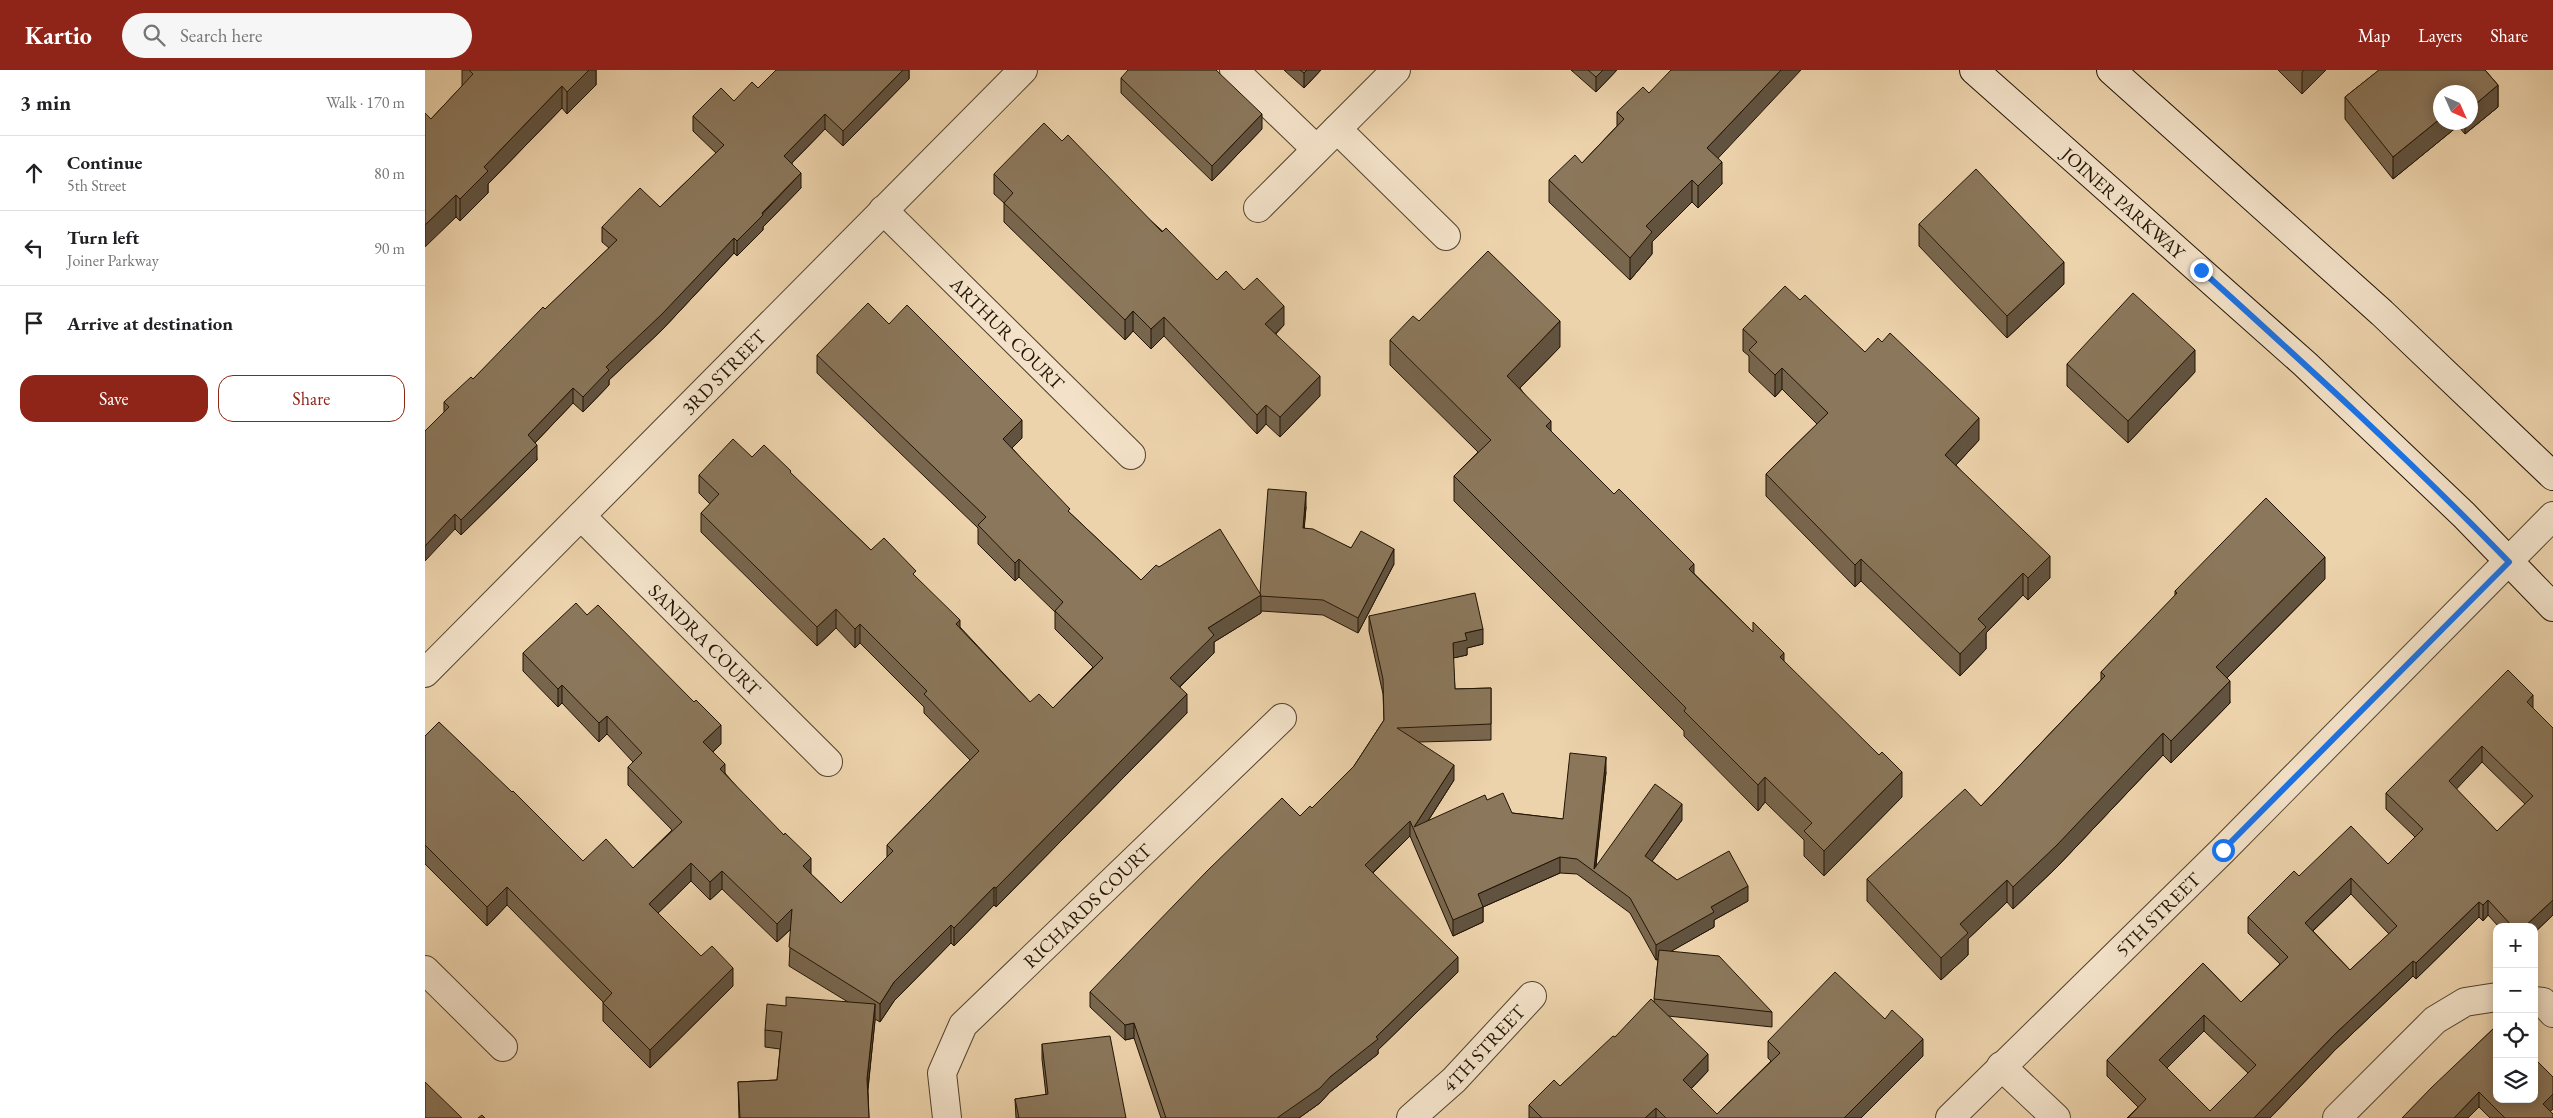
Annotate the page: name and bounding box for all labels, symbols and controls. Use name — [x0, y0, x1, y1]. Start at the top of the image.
search box — [122, 13, 472, 58]
text: Kartio — [25, 20, 92, 51]
icon: search — [140, 21, 168, 49]
text: Search here — [180, 23, 262, 48]
text: Map — [2358, 24, 2390, 47]
text: Layers — [2418, 24, 2462, 47]
text: Share — [2490, 24, 2528, 47]
north arrow — [2433, 85, 2478, 130]
text: 3 min — [20, 89, 71, 116]
text: Walk · 170 m — [326, 92, 405, 113]
street label: JOINER PARKWAY — [2055, 140, 2191, 265]
text: Continue — [67, 150, 142, 175]
icon: ahead — [20, 159, 48, 187]
text: 80 m — [374, 163, 405, 184]
text: 5th Street — [67, 175, 126, 196]
text: Turn left — [67, 225, 139, 250]
icon: left — [20, 234, 48, 262]
text: 90 m — [374, 238, 405, 259]
text: Joiner Parkway — [67, 250, 159, 271]
route end — [2190, 259, 2213, 282]
street label: ARTHUR COURT — [944, 271, 1070, 395]
icon: arrive — [20, 309, 48, 337]
text: Arrive at destination — [67, 311, 233, 336]
street label: 3RD STREET — [676, 324, 772, 420]
button: Save — [20, 375, 208, 422]
button: Share — [218, 375, 405, 422]
street label: SANDRA COURT — [643, 578, 766, 701]
street label: RICHARDS COURT — [1018, 838, 1157, 973]
route start — [2212, 839, 2235, 862]
street label: 5TH STREET — [2110, 867, 2206, 962]
map controls — [2493, 923, 2538, 1103]
button: + — [2493, 923, 2538, 968]
button: − — [2493, 968, 2538, 1013]
street label: 4TH STREET — [1437, 999, 1531, 1097]
button: locate — [2493, 1013, 2538, 1058]
button: layers — [2493, 1058, 2538, 1103]

